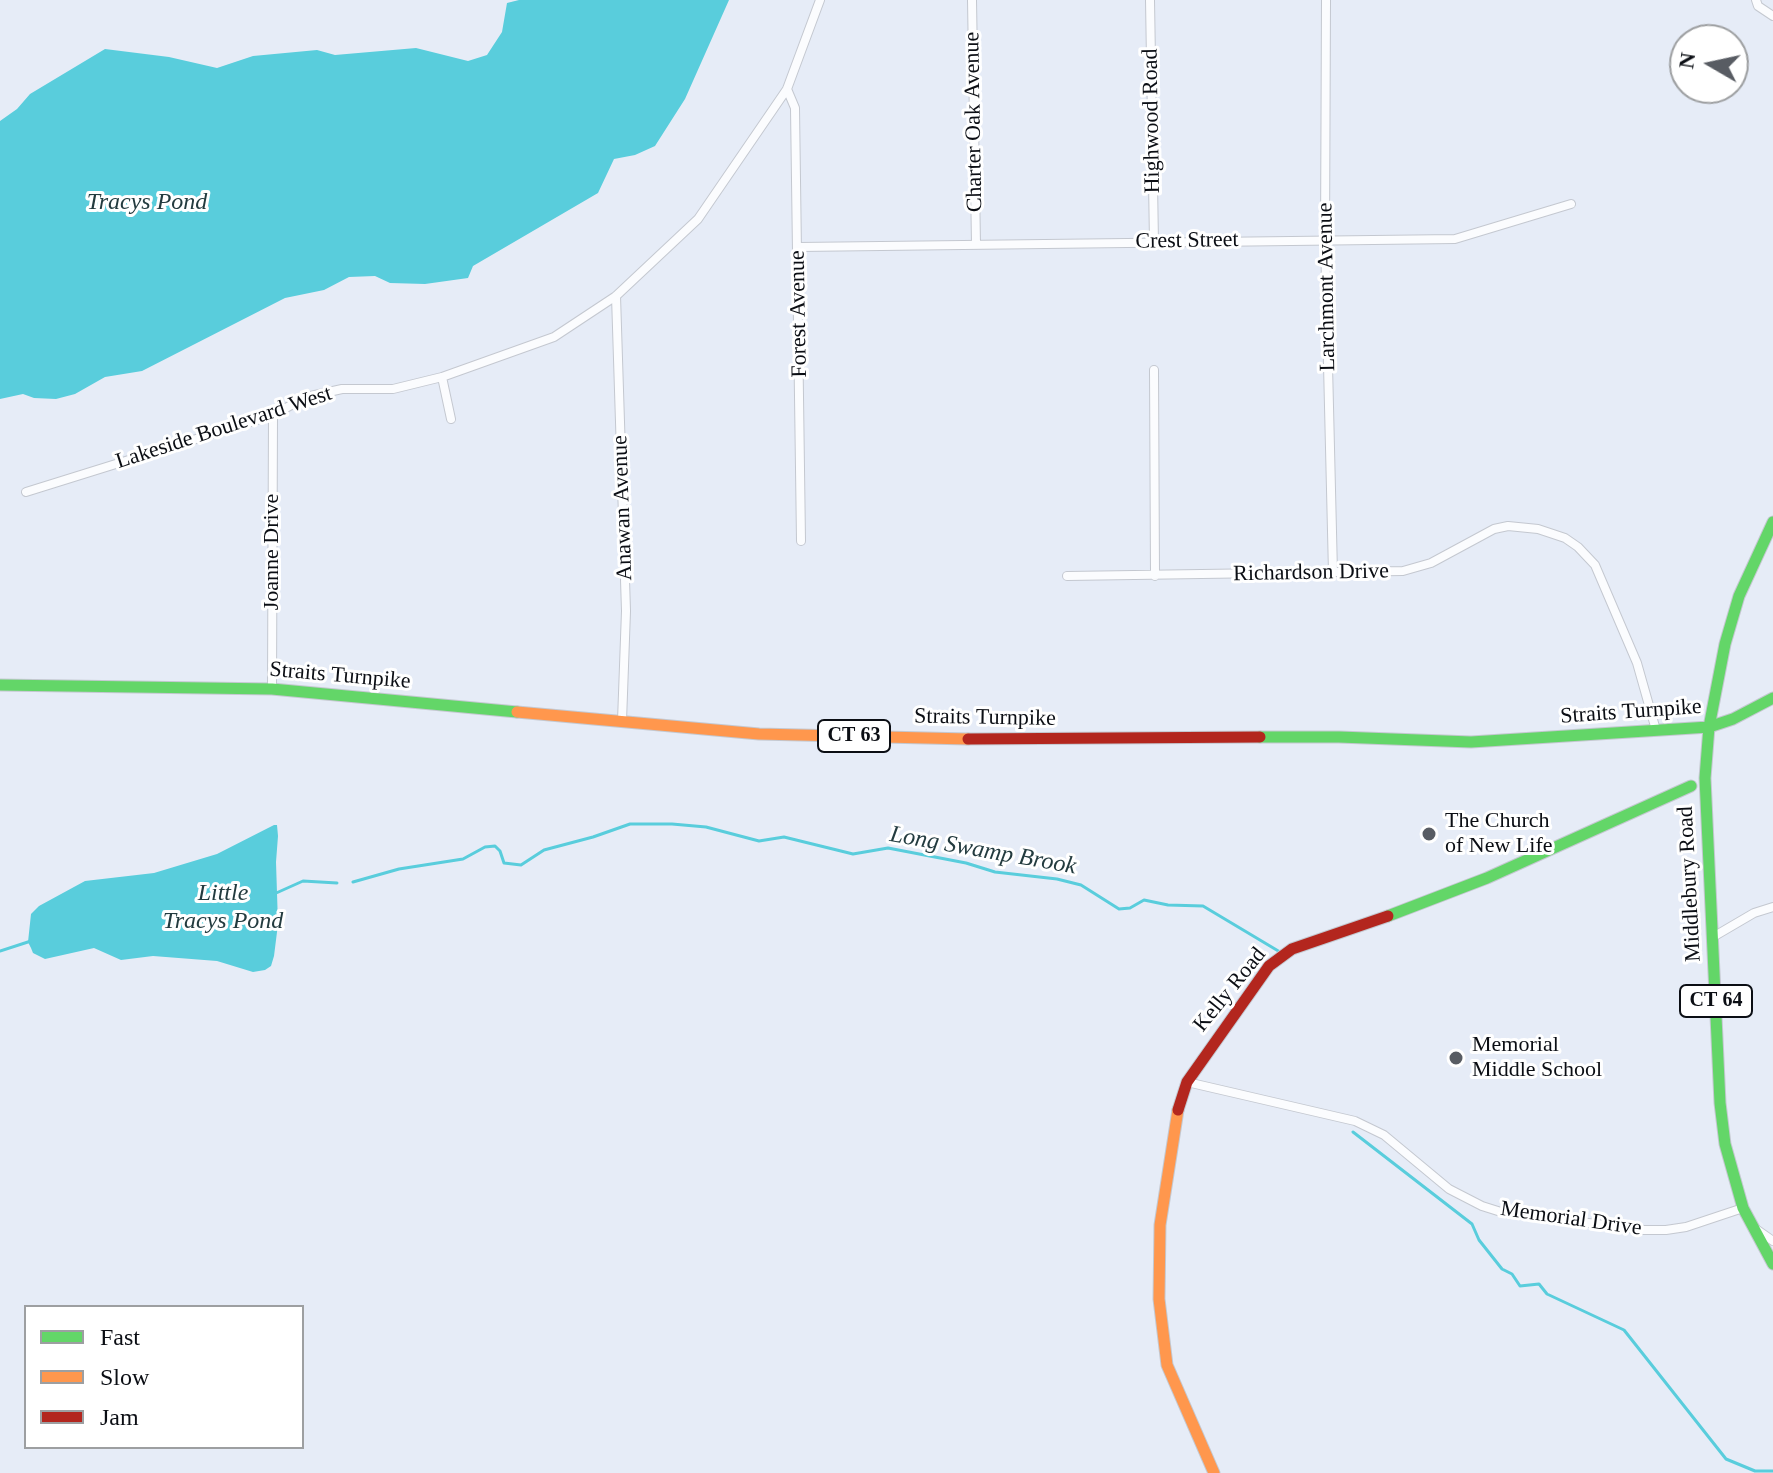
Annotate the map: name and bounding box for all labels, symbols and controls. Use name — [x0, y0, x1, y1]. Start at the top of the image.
north arrow — [1669, 24, 1749, 104]
street label: Charter Oak Avenue — [959, 32, 989, 212]
street label: Highwood Road — [1138, 48, 1166, 194]
text: N — [1673, 51, 1700, 70]
water label: Tracys Pond — [87, 189, 207, 217]
street label: Larchmont Avenue — [1312, 202, 1342, 372]
street label: Crest Street — [1135, 227, 1239, 255]
street label: Forest Avenue — [785, 250, 813, 378]
street label: Lakeside Boulevard West — [113, 381, 335, 475]
street label: Anawan Avenue — [607, 435, 639, 581]
street label: Joanne Drive — [259, 494, 285, 610]
street label: Richardson Drive — [1233, 558, 1389, 588]
street label: Straits Turnpike — [268, 657, 412, 695]
street label: Straits Turnpike — [1559, 694, 1703, 730]
street label: Straits Turnpike — [914, 704, 1056, 732]
road number: CT 63 — [818, 720, 890, 752]
street label: Middlebury Road — [1673, 806, 1707, 962]
place label: The Church of New Life — [1445, 808, 1553, 860]
water label: Long Swamp Brook — [888, 820, 1078, 882]
marker: The Church of New Life — [1420, 825, 1438, 843]
water label: Little Tracys Pond — [163, 880, 283, 936]
street label: Kelly Road — [1188, 943, 1272, 1037]
road number: CT 64 — [1680, 985, 1752, 1017]
place label: Memorial Middle School — [1472, 1032, 1602, 1084]
marker: Memorial Middle School — [1447, 1049, 1465, 1067]
street label: Memorial Drive — [1499, 1196, 1643, 1242]
legend — [24, 1305, 304, 1449]
text: Fast — [100, 1324, 140, 1350]
text: Slow — [100, 1364, 149, 1390]
text: Jam — [100, 1404, 139, 1430]

